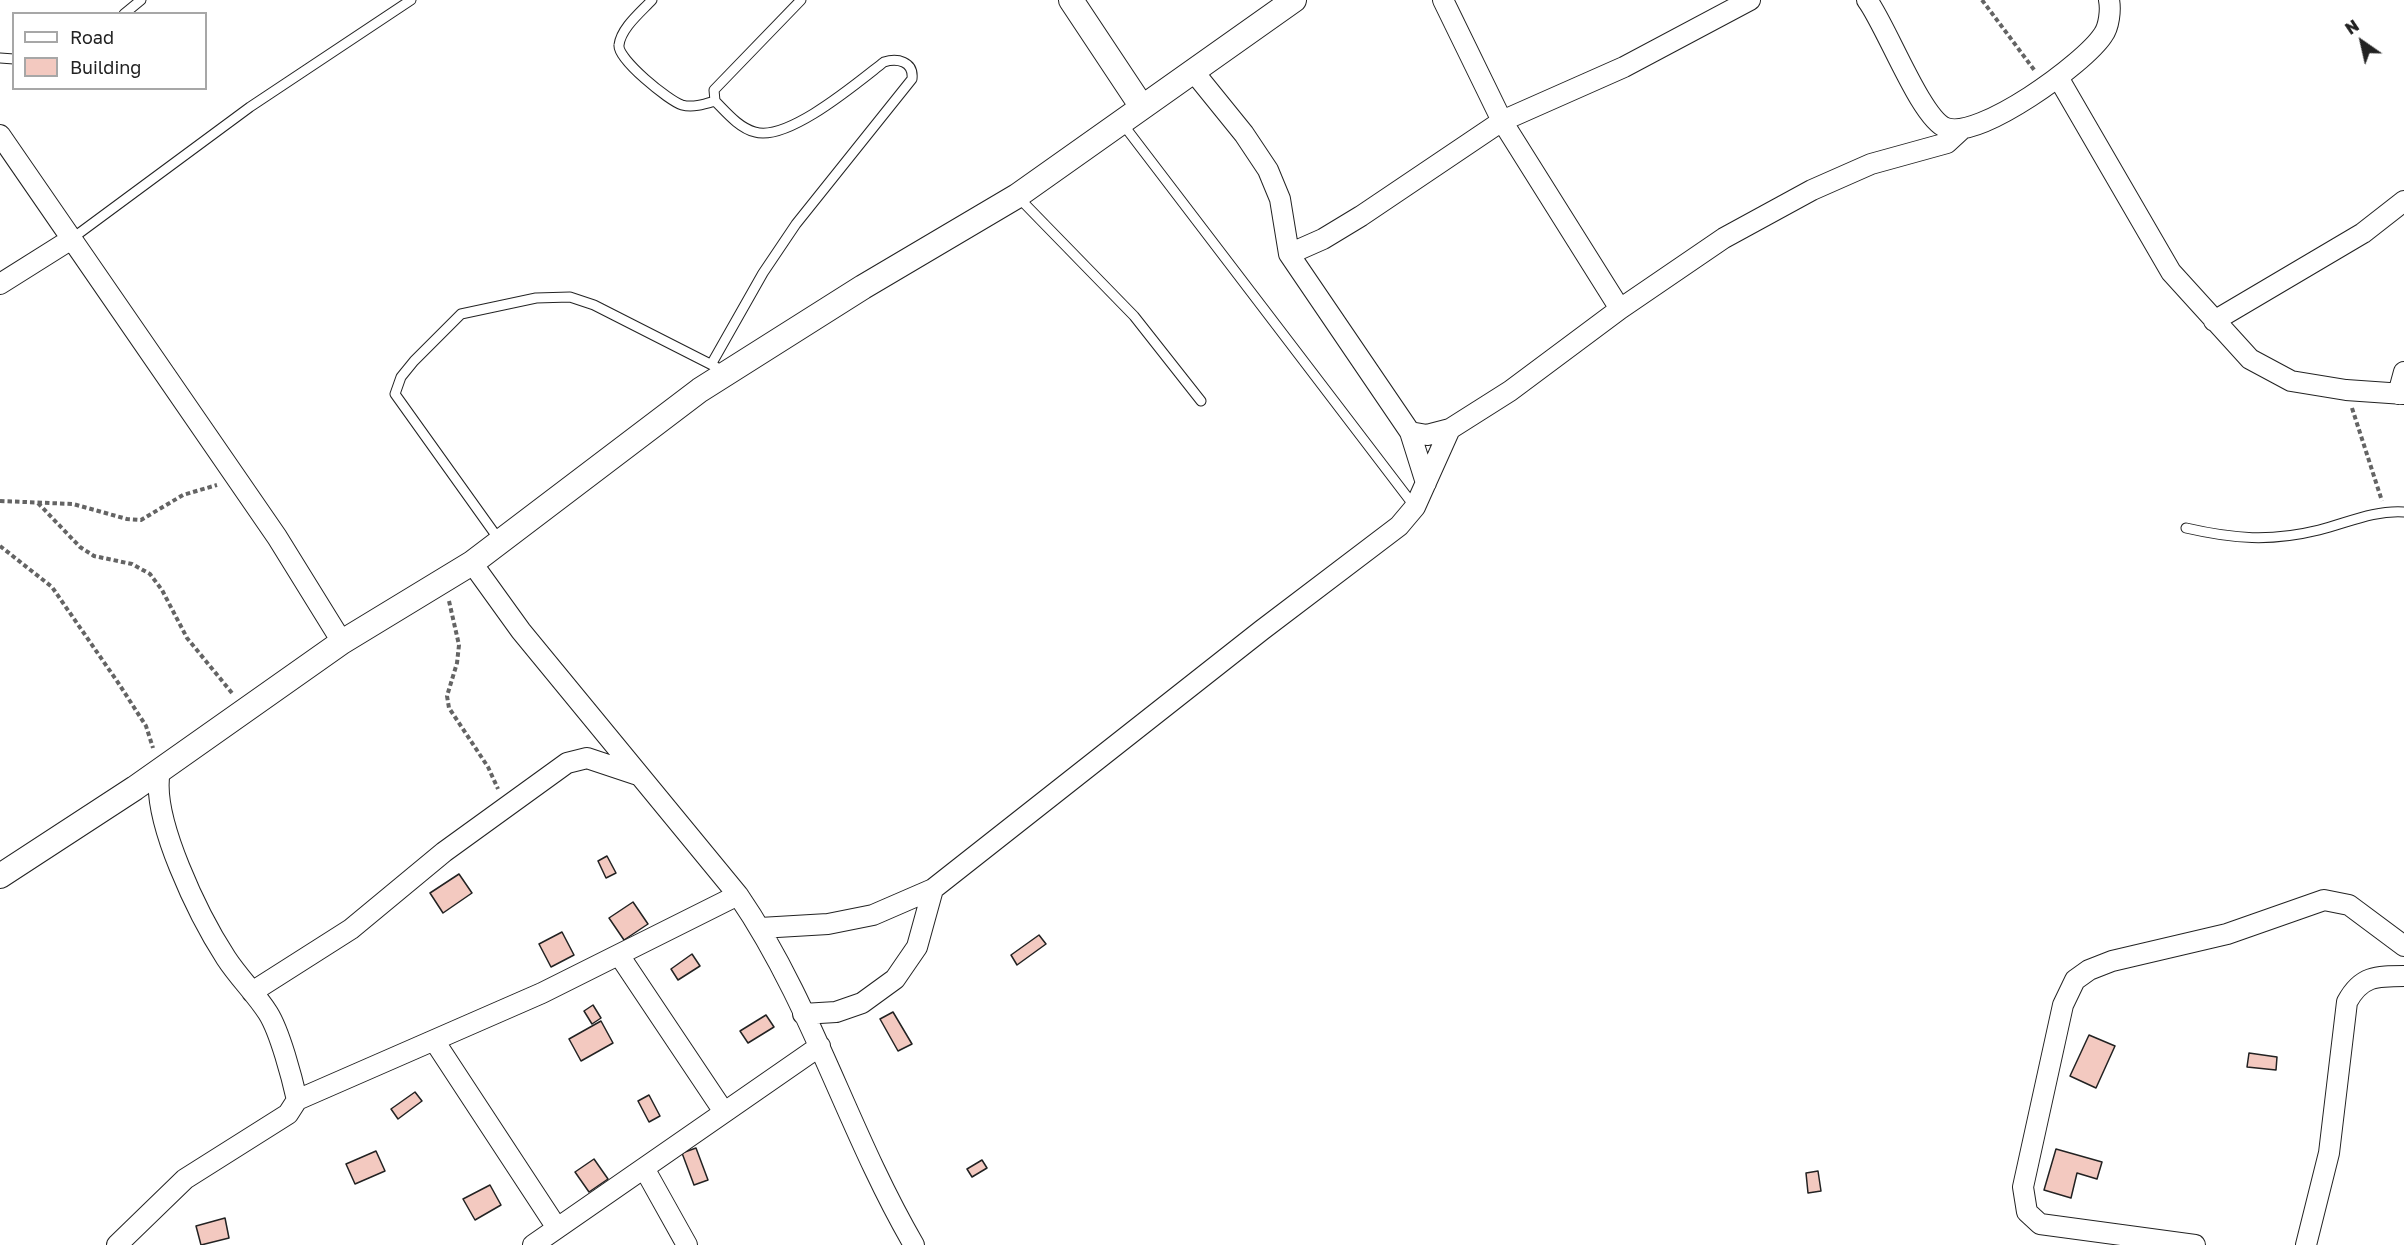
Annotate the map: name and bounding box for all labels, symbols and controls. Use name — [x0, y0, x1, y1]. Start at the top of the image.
legend — [12, 12, 207, 90]
north arrow — [2332, 12, 2392, 72]
text: N — [2341, 15, 2363, 39]
text: Road — [70, 26, 114, 48]
text: Building — [70, 56, 141, 78]

